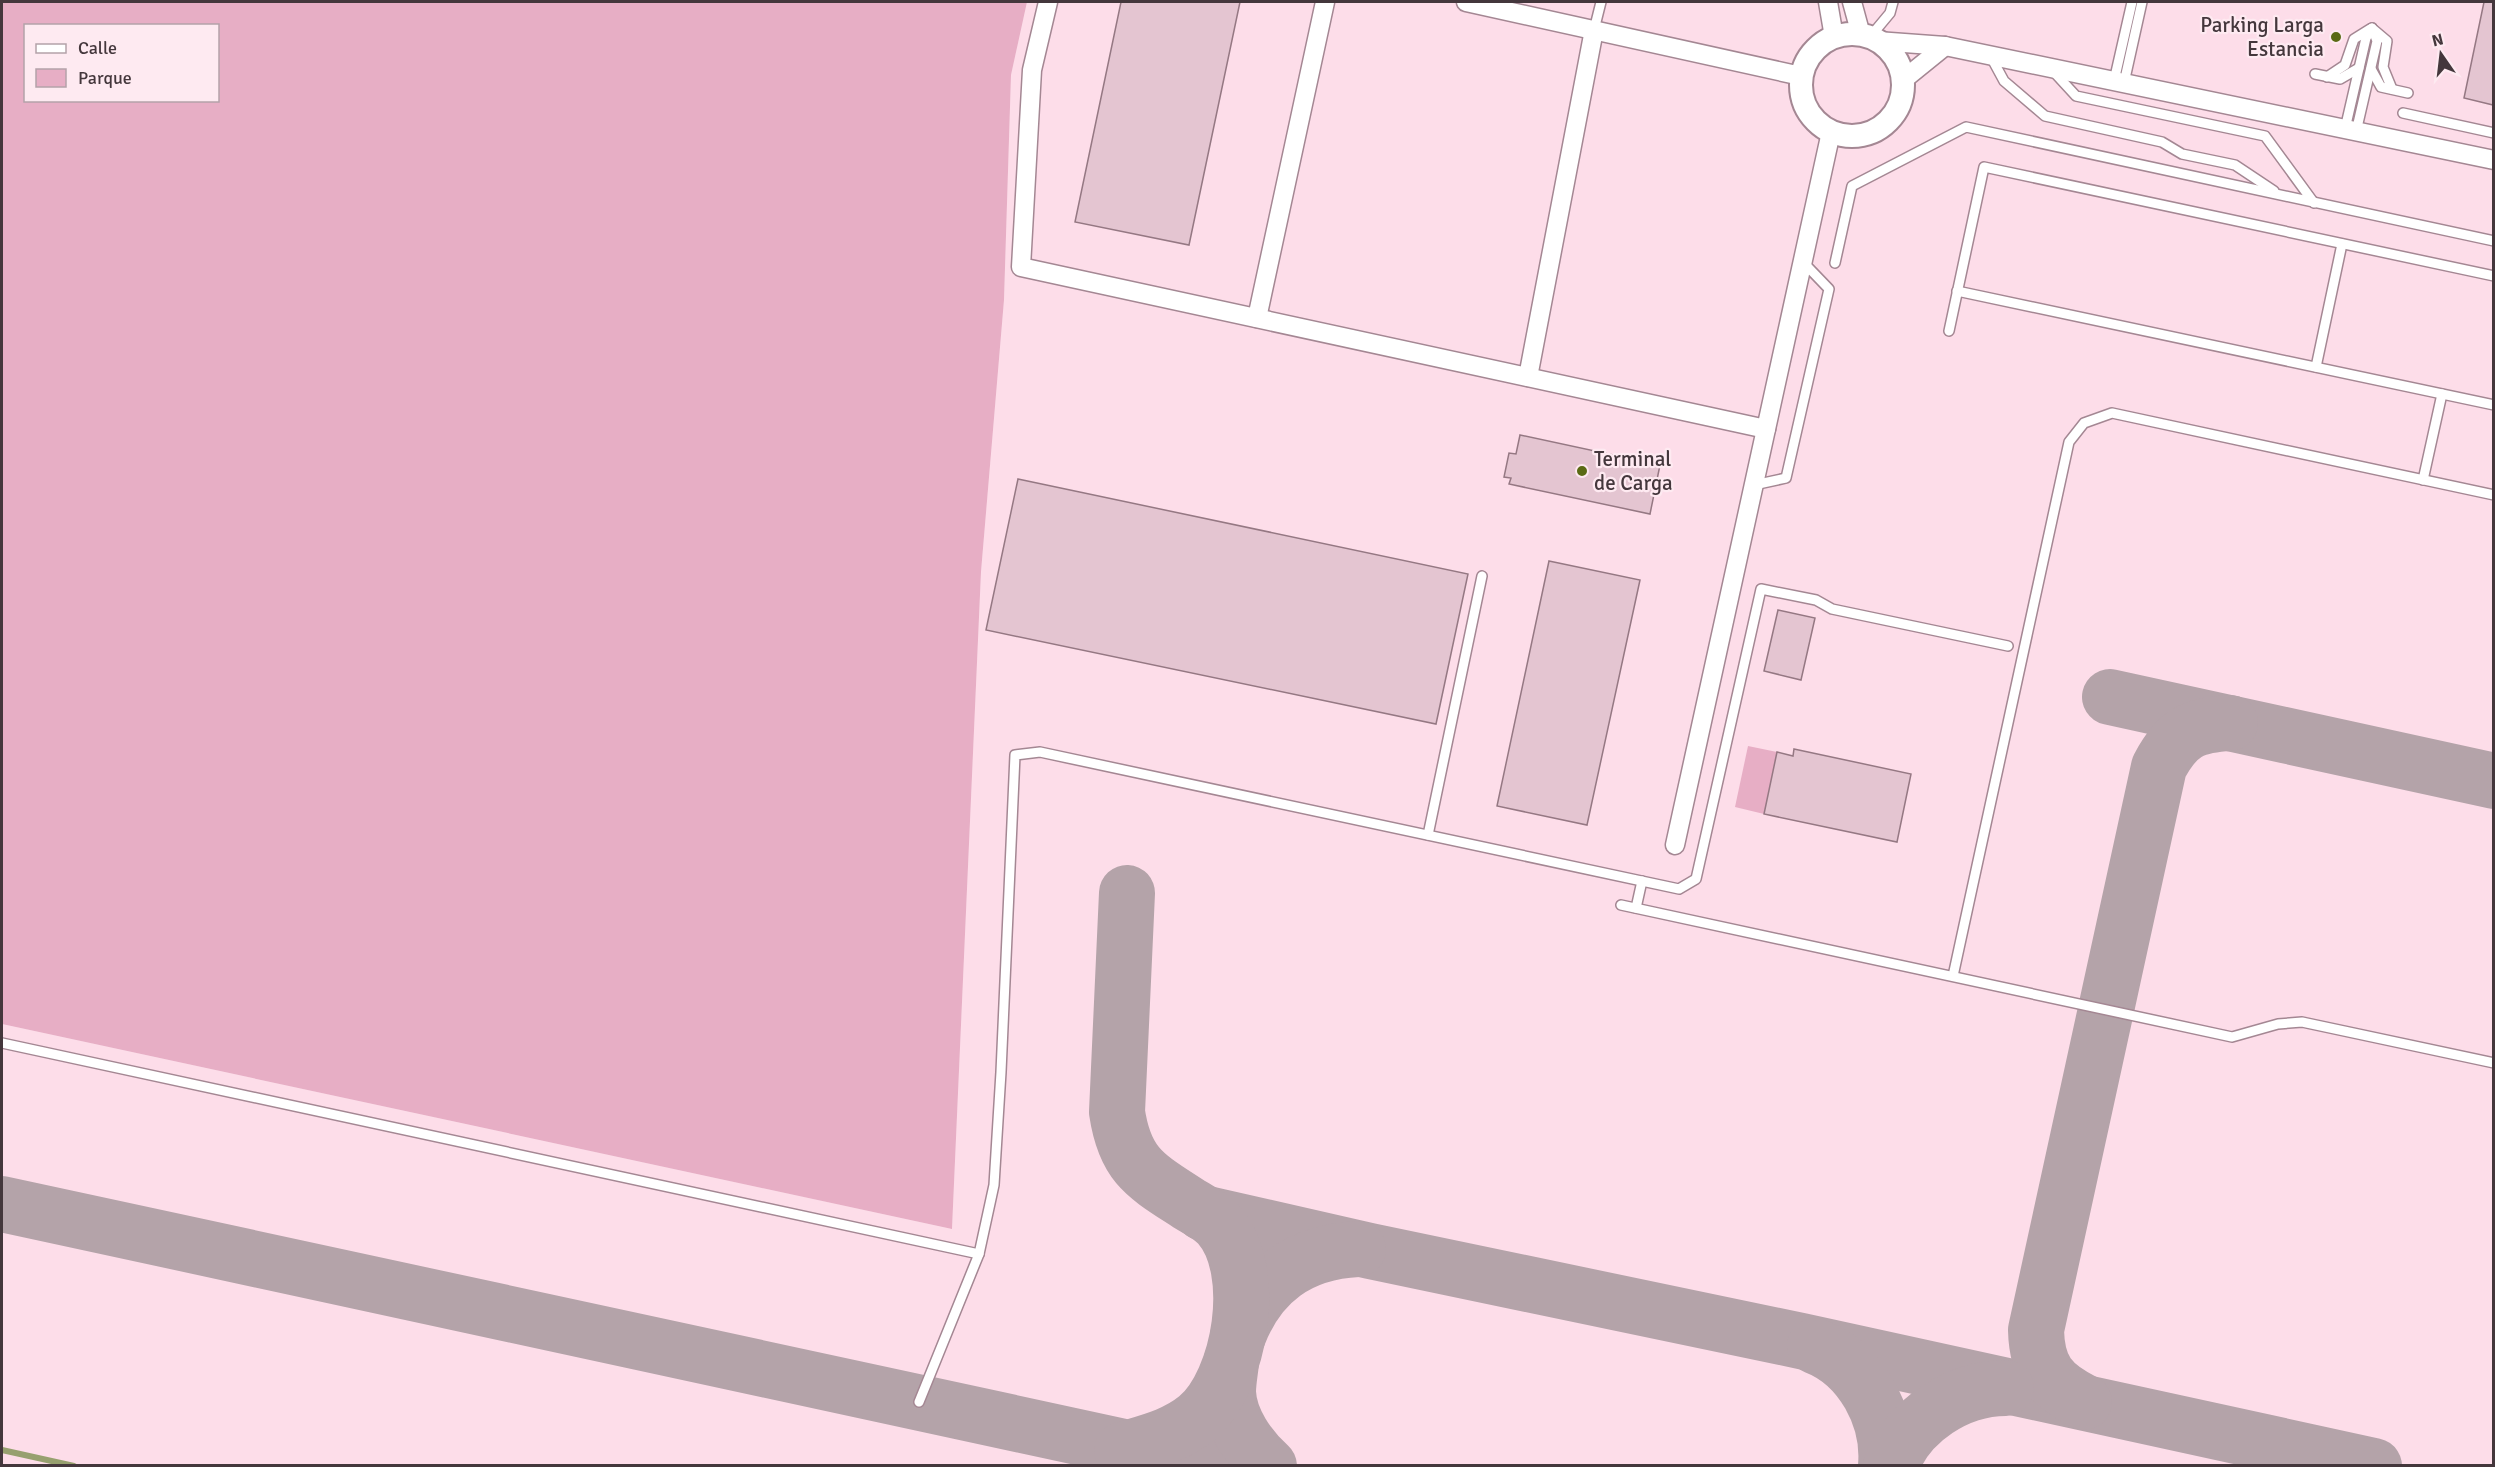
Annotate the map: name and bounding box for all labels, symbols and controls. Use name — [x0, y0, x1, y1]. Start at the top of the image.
place label: Parking Larga Estancia — [2200, 12, 2324, 62]
legend — [24, 24, 219, 102]
north arrow — [2411, 24, 2471, 84]
text: N — [2430, 29, 2445, 51]
marker: Parking Larga Estancia — [2329, 30, 2343, 44]
text: Calle — [78, 37, 117, 59]
text: Parque — [78, 67, 132, 89]
place label: Terminal de Carga — [1594, 446, 1673, 496]
marker: Terminal de Carga — [1575, 464, 1589, 478]

